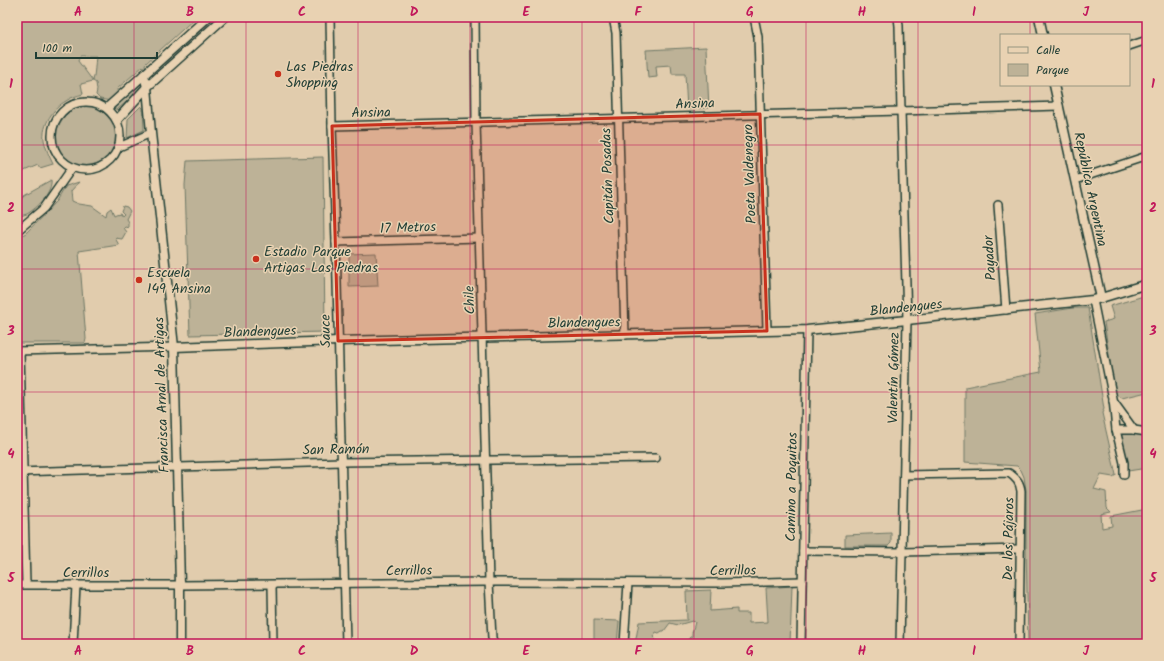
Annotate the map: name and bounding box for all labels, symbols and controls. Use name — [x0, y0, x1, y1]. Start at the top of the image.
text: A — [74, 2, 82, 23]
text: B — [186, 2, 194, 23]
text: C — [298, 2, 306, 23]
text: D — [410, 2, 419, 23]
text: E — [522, 2, 530, 23]
text: F — [634, 2, 642, 23]
text: G — [746, 2, 754, 23]
text: H — [858, 2, 867, 23]
text: I — [972, 2, 976, 23]
text: J — [1083, 2, 1090, 23]
scale bar — [36, 34, 157, 60]
legend — [1000, 34, 1130, 86]
text: 100 m — [42, 39, 73, 58]
text: Calle — [1036, 41, 1061, 60]
place label: Las Piedras Shopping — [286, 56, 353, 94]
text: Parque — [1036, 61, 1070, 80]
marker: Las Piedras Shopping — [273, 69, 283, 79]
text: 1 — [9, 74, 13, 95]
text: 1 — [1151, 74, 1155, 95]
street label: Ansina — [675, 92, 715, 116]
street label: Ansina — [351, 102, 391, 124]
street label: Poeta Valdenegro — [737, 124, 763, 224]
street label: Capitán Posadas — [595, 128, 621, 224]
street label: República Argentina — [1067, 130, 1113, 249]
text: 2 — [7, 198, 15, 219]
text: 2 — [1149, 198, 1157, 219]
street label: 17 Metros — [380, 216, 437, 240]
street label: Payador — [977, 233, 1003, 281]
place label: Estadio Parque Artigas Las Piedras — [264, 241, 378, 279]
marker: Estadio Parque Artigas Las Piedras — [251, 254, 261, 264]
place label: Escuela 149 Ansina — [147, 262, 211, 300]
marker: Escuela 149 Ansina — [134, 275, 144, 285]
street label: Chile — [458, 284, 481, 315]
street label: Blandengues — [869, 293, 943, 323]
street label: Blandengues — [547, 311, 621, 335]
street label: Sauce — [315, 313, 337, 348]
street label: Francisca Arnal de Artigas — [148, 317, 176, 473]
street label: Blandengues — [223, 320, 297, 344]
text: 3 — [6, 321, 15, 342]
text: 3 — [1148, 321, 1157, 342]
street label: Valentín Gómez — [882, 332, 906, 424]
street label: Camino a Poquitos — [780, 432, 804, 542]
street label: San Ramón — [302, 438, 370, 462]
text: 4 — [7, 444, 15, 465]
text: 4 — [1149, 444, 1157, 465]
street label: De los Pájaros — [997, 497, 1021, 581]
street label: Cerrillos — [386, 560, 432, 582]
street label: Cerrillos — [710, 560, 756, 582]
street label: Cerrillos — [63, 562, 109, 584]
text: 5 — [7, 568, 16, 589]
text: 5 — [1149, 568, 1158, 589]
text: A — [74, 641, 82, 661]
text: B — [186, 641, 194, 661]
text: C — [298, 641, 306, 661]
text: D — [410, 641, 419, 661]
text: E — [522, 641, 530, 661]
text: F — [634, 641, 642, 661]
text: G — [746, 641, 754, 661]
text: H — [858, 641, 867, 661]
text: I — [972, 641, 976, 661]
text: J — [1083, 641, 1090, 661]

